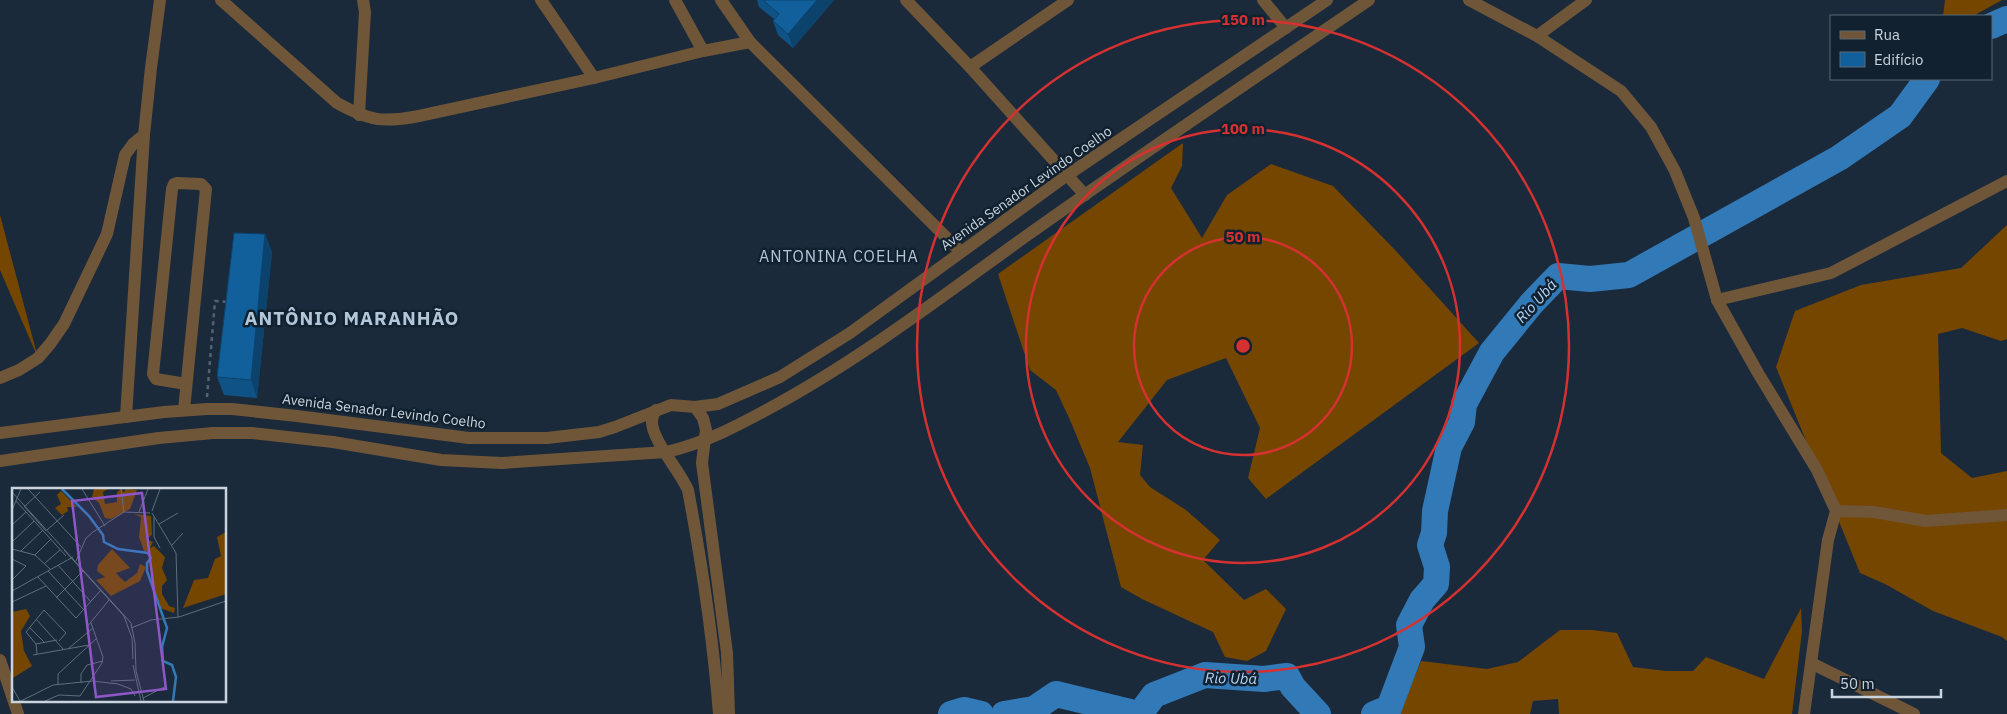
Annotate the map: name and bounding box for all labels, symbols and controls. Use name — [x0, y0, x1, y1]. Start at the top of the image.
text: 150 m — [1221, 10, 1265, 29]
legend — [1830, 15, 1992, 80]
text: Rua — [1874, 25, 1900, 44]
text: Edifício — [1874, 50, 1923, 69]
text: 100 m — [1221, 119, 1265, 138]
street label: Avenida Senador Levindo Coelho — [937, 122, 1115, 254]
text: 50 m — [1226, 227, 1260, 246]
district label: ANTONINA COELHA — [759, 246, 919, 266]
water label: Rio Ubá — [1511, 275, 1561, 327]
district label: ANTÔNIO MARANHÃO — [245, 306, 459, 330]
centre of rings — [1234, 337, 1252, 355]
street label: Avenida Senador Levindo Coelho — [281, 390, 487, 432]
inset map — [12, 488, 226, 702]
scale bar — [1832, 666, 1941, 698]
water label: Rio Ubá — [1205, 668, 1258, 688]
text: 50 m — [1840, 674, 1875, 693]

